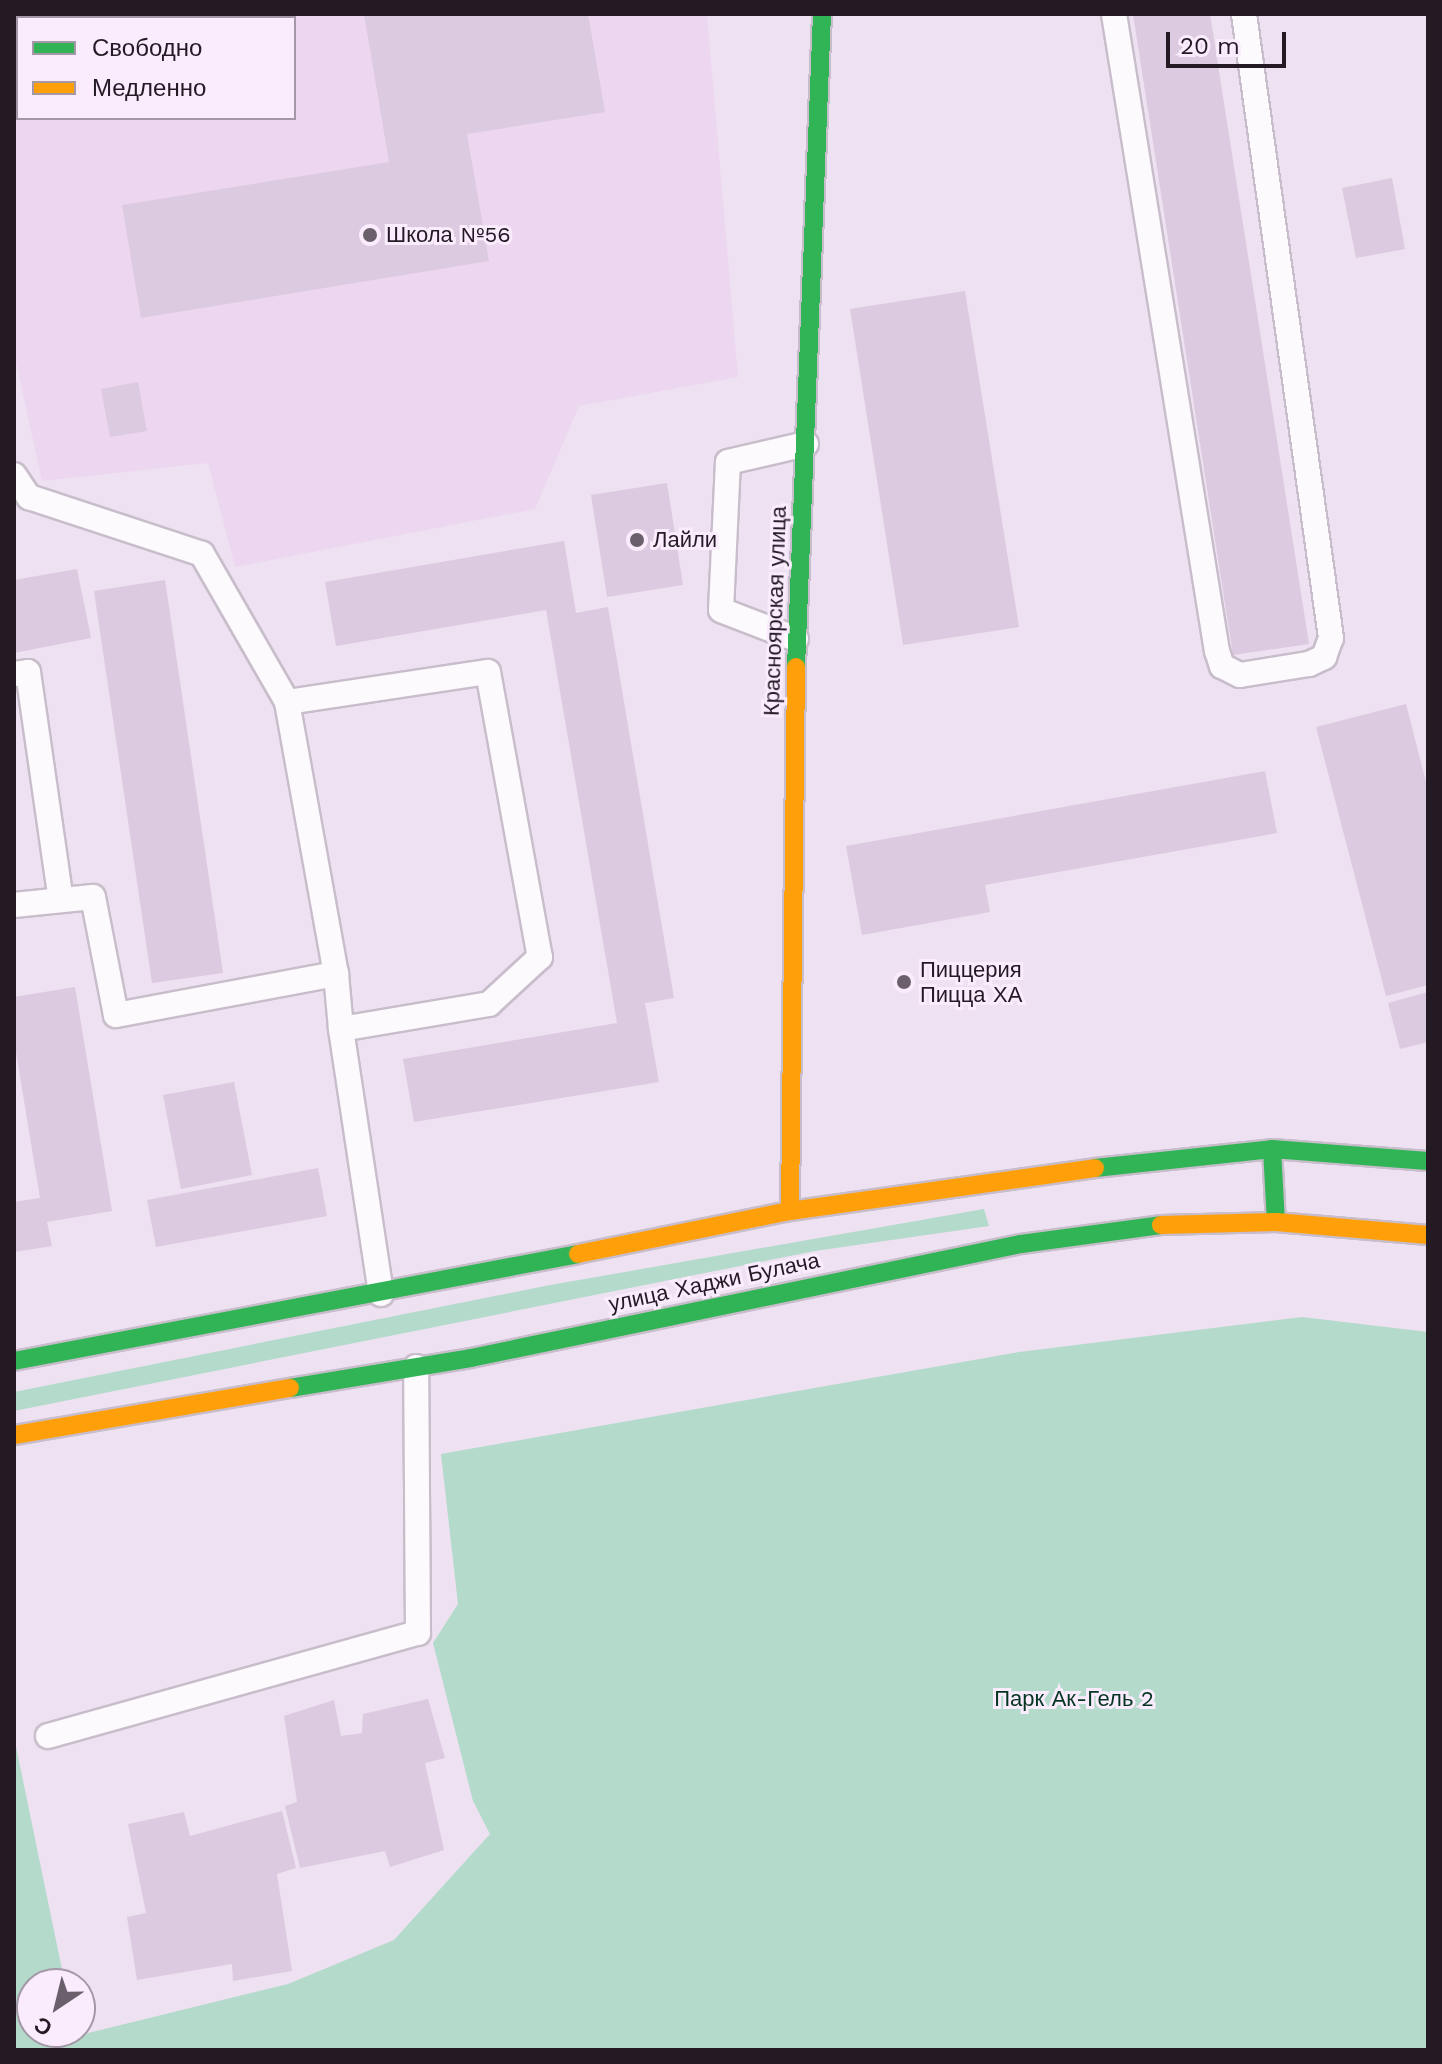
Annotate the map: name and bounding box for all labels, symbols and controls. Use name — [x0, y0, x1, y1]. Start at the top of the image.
legend — [16, 16, 296, 120]
scale bar — [1170, 16, 1290, 66]
text: 20 m — [1180, 32, 1240, 60]
text: Свободно — [92, 34, 202, 62]
text: Медленно — [92, 74, 206, 102]
place label: Школа №56 — [386, 222, 511, 248]
marker: Школа №56 — [361, 226, 379, 244]
street label: Красноярская улица — [758, 506, 792, 716]
place label: Лайли — [653, 527, 717, 553]
marker: Лайли — [628, 531, 646, 549]
place label: Пиццерия Пицца ХА — [920, 956, 1022, 1008]
marker: Пиццерия Пицца ХА — [895, 973, 913, 991]
street label: улица Хаджи Булача — [606, 1247, 822, 1317]
park label: Парк Ак-Гель 2 — [994, 1686, 1154, 1712]
north arrow — [16, 1968, 96, 2048]
text: С — [29, 2012, 57, 2041]

